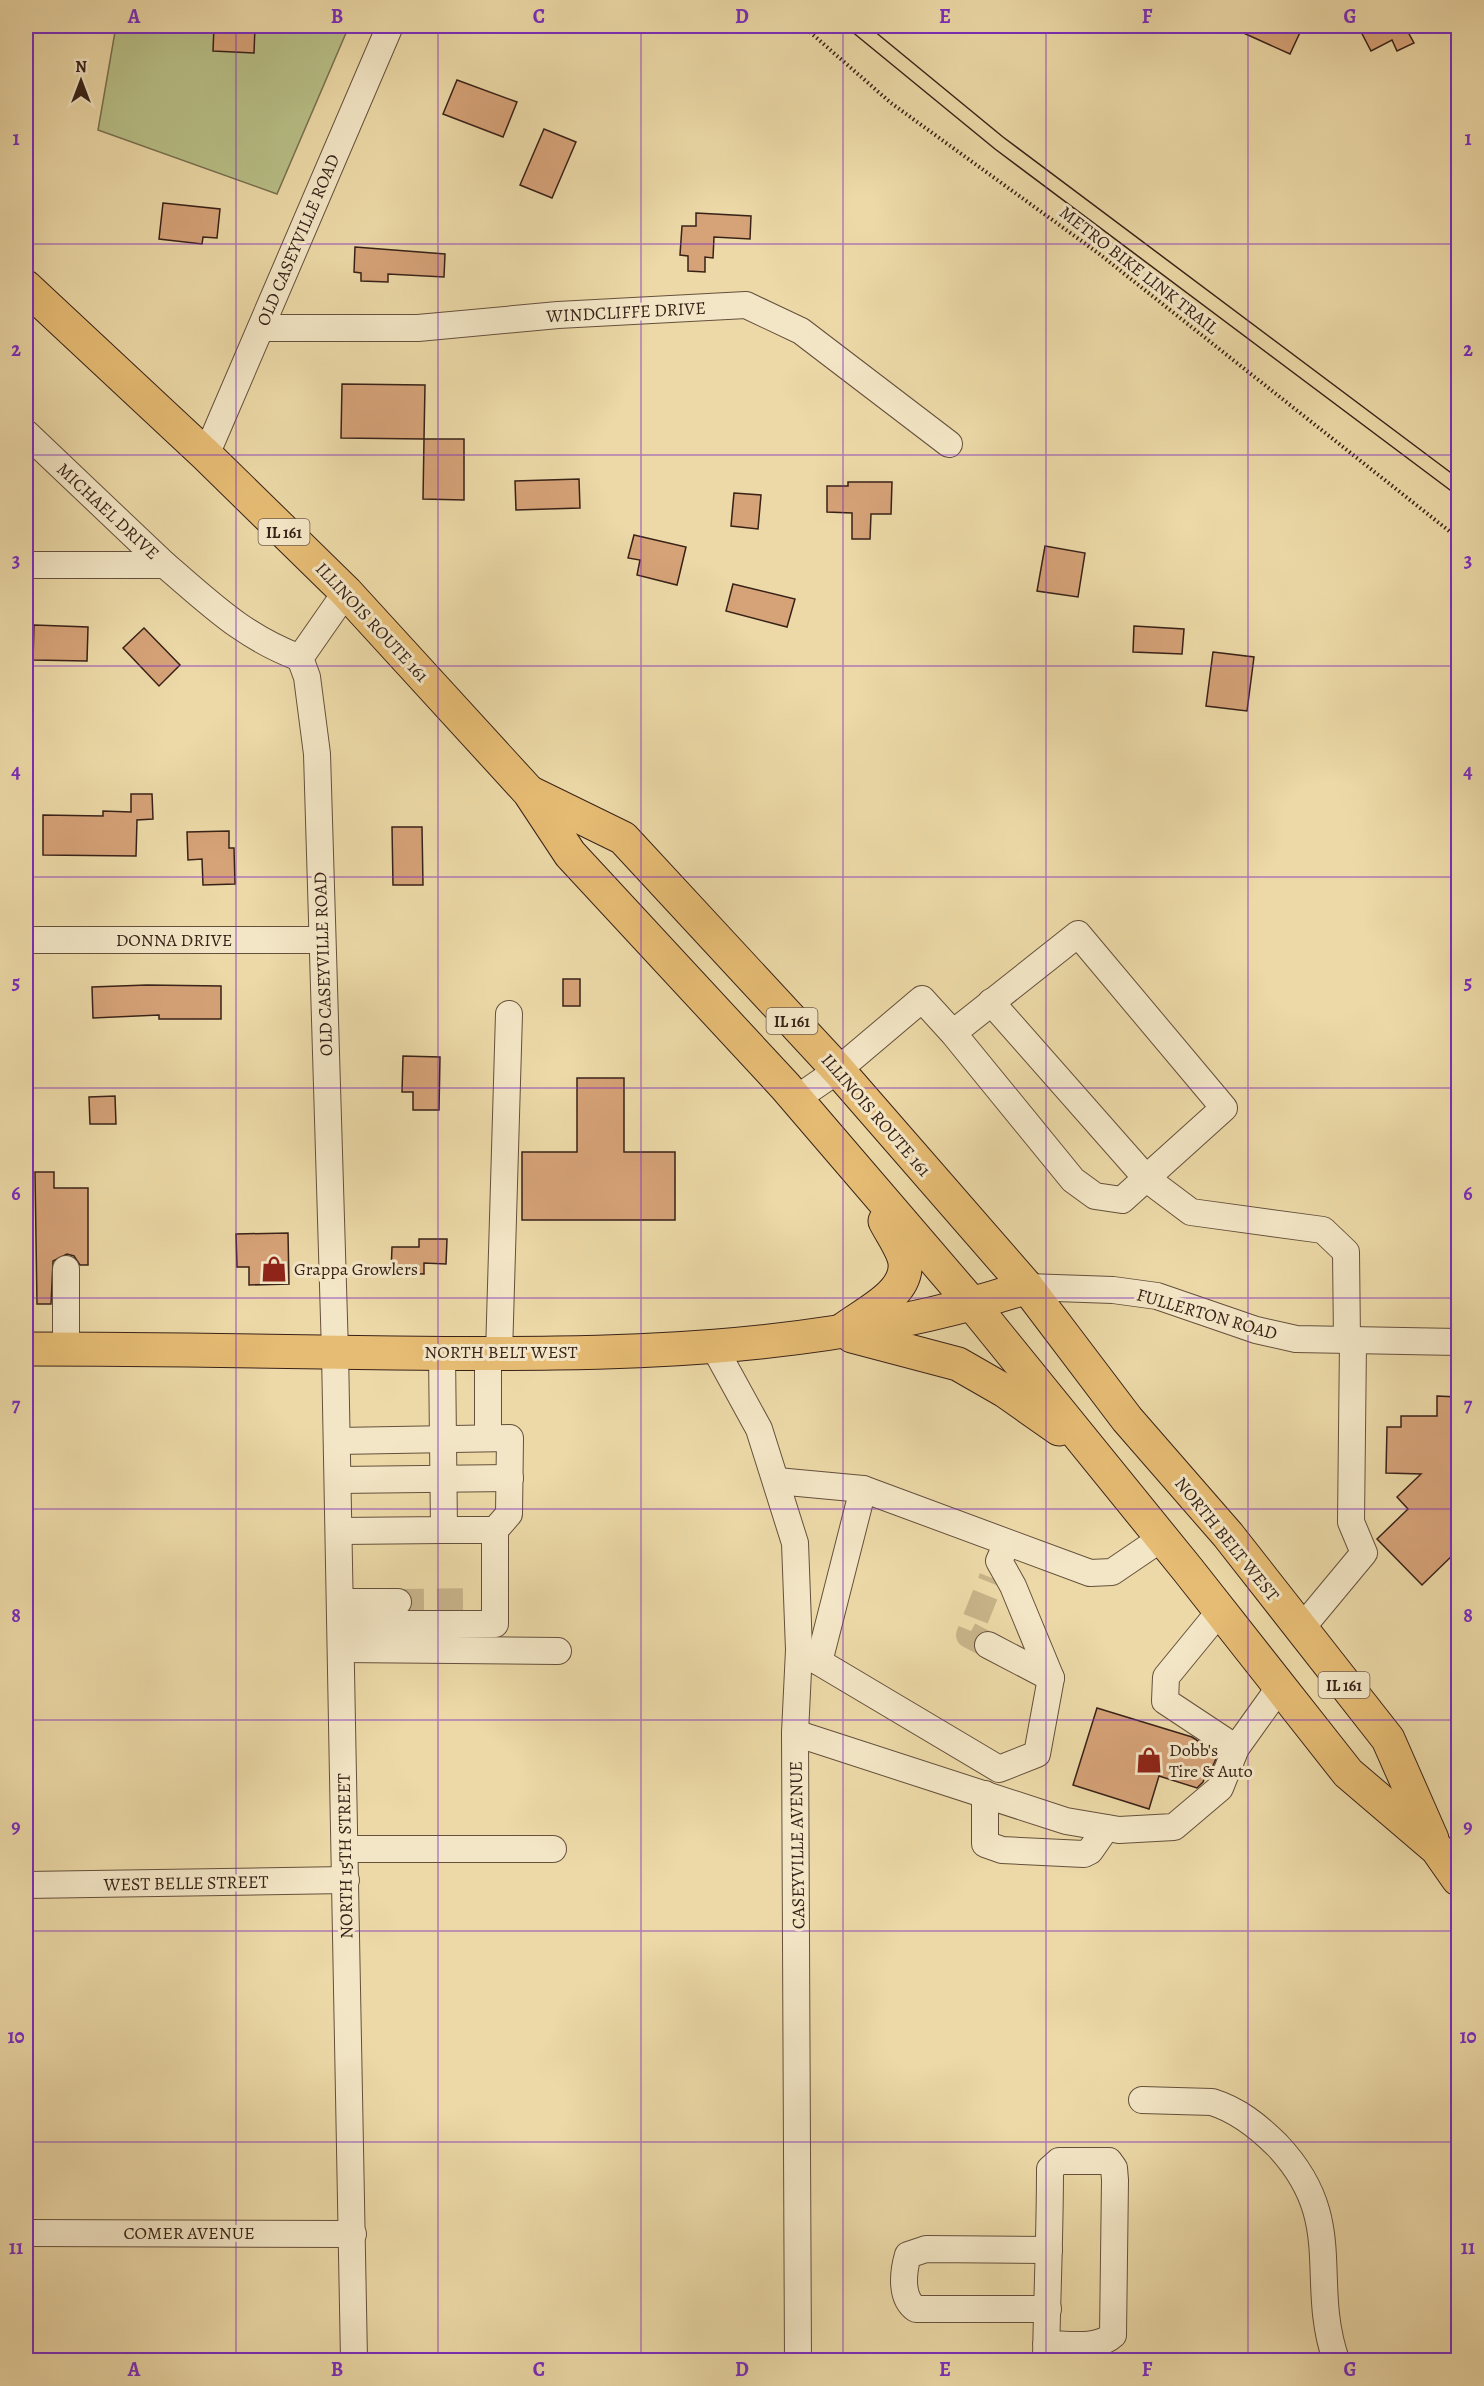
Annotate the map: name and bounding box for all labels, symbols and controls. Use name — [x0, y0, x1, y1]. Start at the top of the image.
text: A — [127, 3, 141, 30]
text: B — [331, 3, 343, 30]
text: C — [533, 3, 545, 30]
text: D — [735, 3, 749, 30]
text: E — [939, 3, 951, 30]
text: F — [1142, 3, 1153, 30]
text: G — [1343, 3, 1357, 30]
north arrow — [51, 51, 111, 111]
text: N — [75, 56, 87, 78]
text: 1 — [12, 125, 20, 152]
text: 1 — [1464, 125, 1472, 152]
street label: OLD CASEYVILLE ROAD — [251, 150, 345, 330]
street label: METRO BIKE LINK TRAIL — [1055, 200, 1224, 340]
street label: WINDCLIFFE DRIVE — [545, 296, 706, 328]
text: 2 — [11, 336, 21, 363]
text: 2 — [1463, 336, 1473, 363]
street label: MICHAEL DRIVE — [52, 457, 164, 565]
road number: IL 161 — [258, 519, 310, 545]
text: 3 — [12, 547, 20, 574]
text: 3 — [1464, 547, 1472, 574]
street label: ILLINOIS ROUTE 161 — [310, 557, 434, 687]
text: 4 — [11, 758, 21, 785]
text: 4 — [1463, 758, 1473, 785]
street label: OLD CASEYVILLE ROAD — [308, 871, 338, 1057]
street label: DONNA DRIVE — [116, 928, 232, 952]
text: 5 — [12, 969, 20, 996]
text: 5 — [1464, 969, 1472, 996]
road number: IL 161 — [766, 1008, 818, 1034]
street label: ILLINOIS ROUTE 161 — [816, 1048, 936, 1182]
text: 6 — [11, 1180, 21, 1207]
text: 6 — [1463, 1180, 1473, 1207]
shop icon: Grappa Growlers — [259, 1254, 289, 1284]
place label: Grappa Growlers — [294, 1257, 418, 1281]
street label: FULLERTON ROAD — [1134, 1282, 1280, 1346]
street label: NORTH BELT WEST — [424, 1340, 578, 1364]
text: 7 — [12, 1391, 21, 1418]
text: 7 — [1464, 1391, 1473, 1418]
street label: NORTH BELT WEST — [1169, 1472, 1285, 1606]
text: 8 — [11, 1602, 21, 1629]
text: 8 — [1463, 1602, 1473, 1629]
road number: IL 161 — [1318, 1672, 1370, 1698]
place label: Dobb's Tire & Auto — [1169, 1738, 1253, 1783]
shop icon: Dobb's Tire & Auto — [1134, 1745, 1164, 1775]
street label: CASEYVILLE AVENUE — [784, 1761, 810, 1929]
street label: NORTH 15TH STREET — [332, 1773, 358, 1939]
text: 9 — [11, 1813, 21, 1840]
text: 9 — [1463, 1813, 1473, 1840]
street label: WEST BELLE STREET — [102, 1870, 269, 1896]
text: 10 — [7, 2023, 25, 2050]
text: 10 — [1459, 2023, 1477, 2050]
street label: COMER AVENUE — [123, 2221, 255, 2245]
text: 11 — [9, 2234, 23, 2261]
text: 11 — [1461, 2234, 1475, 2261]
text: A — [127, 2356, 141, 2383]
text: B — [331, 2356, 343, 2383]
text: C — [533, 2356, 545, 2383]
text: D — [735, 2356, 749, 2383]
text: E — [939, 2356, 951, 2383]
text: F — [1142, 2356, 1153, 2383]
text: G — [1343, 2356, 1357, 2383]

